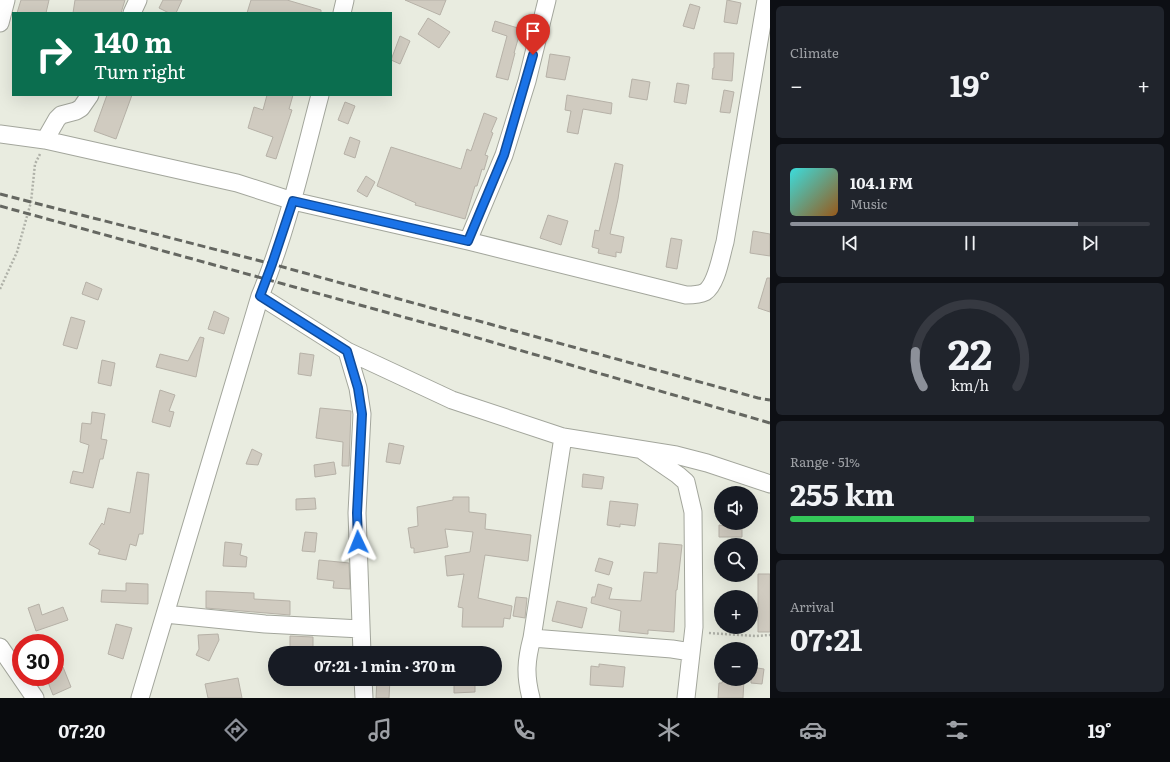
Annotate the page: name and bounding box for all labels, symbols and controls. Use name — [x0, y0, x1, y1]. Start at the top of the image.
pin — [516, 14, 550, 55]
text: 140 m — [94, 20, 172, 62]
icon: arrive — [522, 20, 544, 42]
icon: right — [28, 28, 80, 80]
text: Climate — [790, 43, 839, 62]
text: Turn right — [94, 58, 185, 85]
text: 19° — [950, 62, 990, 106]
text: − — [790, 68, 803, 101]
text: + — [1137, 68, 1150, 101]
text: 104.1 FM — [850, 171, 913, 194]
text: Music — [850, 194, 887, 213]
icon: previous — [839, 232, 861, 254]
icon: pause — [959, 232, 981, 254]
icon: next — [1079, 232, 1101, 254]
text: 22 — [948, 321, 992, 383]
text: km/h — [951, 374, 990, 395]
text: Range · 51% — [790, 452, 860, 471]
text: 255 km — [790, 471, 895, 515]
map controls — [714, 486, 758, 686]
button: sound — [714, 486, 758, 530]
position arrow — [337, 521, 379, 563]
button: search — [714, 538, 758, 582]
button: + — [714, 590, 758, 634]
text: Arrival — [790, 597, 834, 616]
text: 07:21 — [790, 616, 862, 660]
speed limit sign: 30 — [12, 634, 64, 686]
button: − — [714, 642, 758, 686]
text: 07:21 · 1 min · 370 m — [314, 654, 456, 677]
icon: directions — [222, 716, 250, 744]
icon: music — [366, 716, 394, 744]
icon: phone — [510, 716, 538, 744]
icon: climate — [655, 716, 683, 744]
icon: car — [799, 716, 827, 744]
icon: filters — [943, 716, 971, 744]
text: 07:20 — [58, 717, 105, 744]
text: 19° — [1088, 717, 1112, 744]

